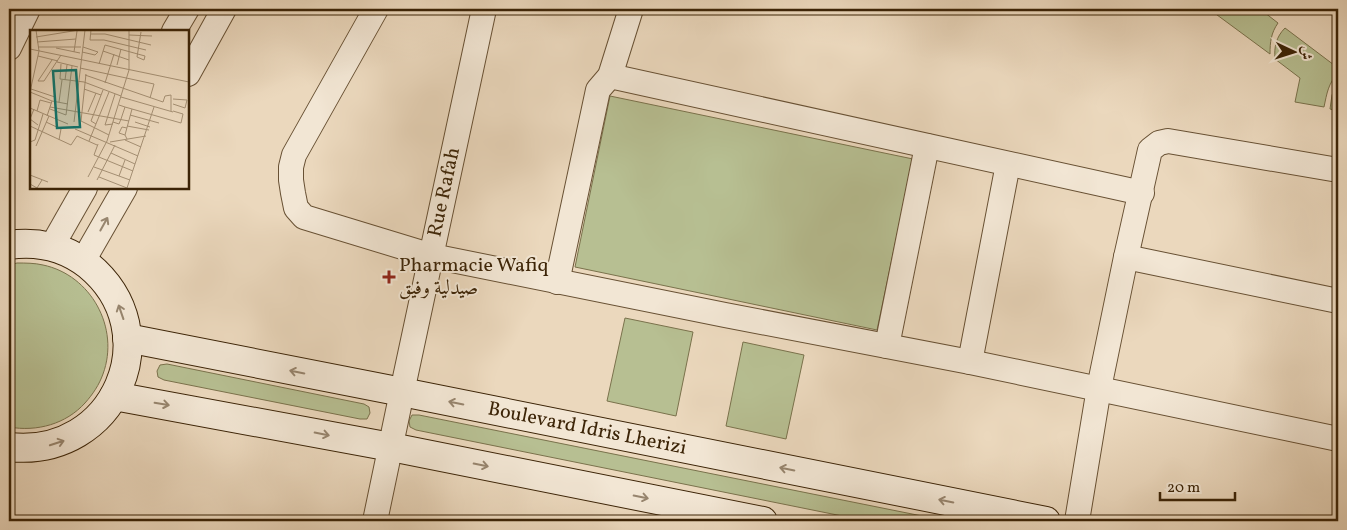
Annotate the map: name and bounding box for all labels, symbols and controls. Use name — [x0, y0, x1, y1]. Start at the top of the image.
north arrow — [1270, 28, 1320, 78]
inset map — [30, 30, 189, 189]
text: ش — [1296, 45, 1315, 61]
street label: Rue Rafah — [422, 145, 468, 240]
one-way arrow — [99, 217, 109, 232]
place label: Pharmacie Wafiq صيدلية وفيق — [399, 252, 549, 303]
marker: Pharmacie Wafiq صيدلية وفيق — [383, 271, 395, 283]
one-way arrow — [116, 305, 126, 321]
one-way arrow — [289, 366, 305, 376]
street label: Boulevard Idris Lherizi — [485, 395, 689, 463]
one-way arrow — [449, 397, 465, 407]
one-way arrow — [154, 400, 170, 410]
one-way arrow — [313, 430, 329, 439]
one-way arrow — [48, 437, 64, 447]
one-way arrow — [473, 461, 489, 470]
one-way arrow — [779, 464, 795, 473]
scale bar — [1160, 470, 1234, 502]
text: 20 m — [1167, 478, 1200, 499]
one-way arrow — [632, 493, 648, 502]
one-way arrow — [939, 496, 955, 506]

